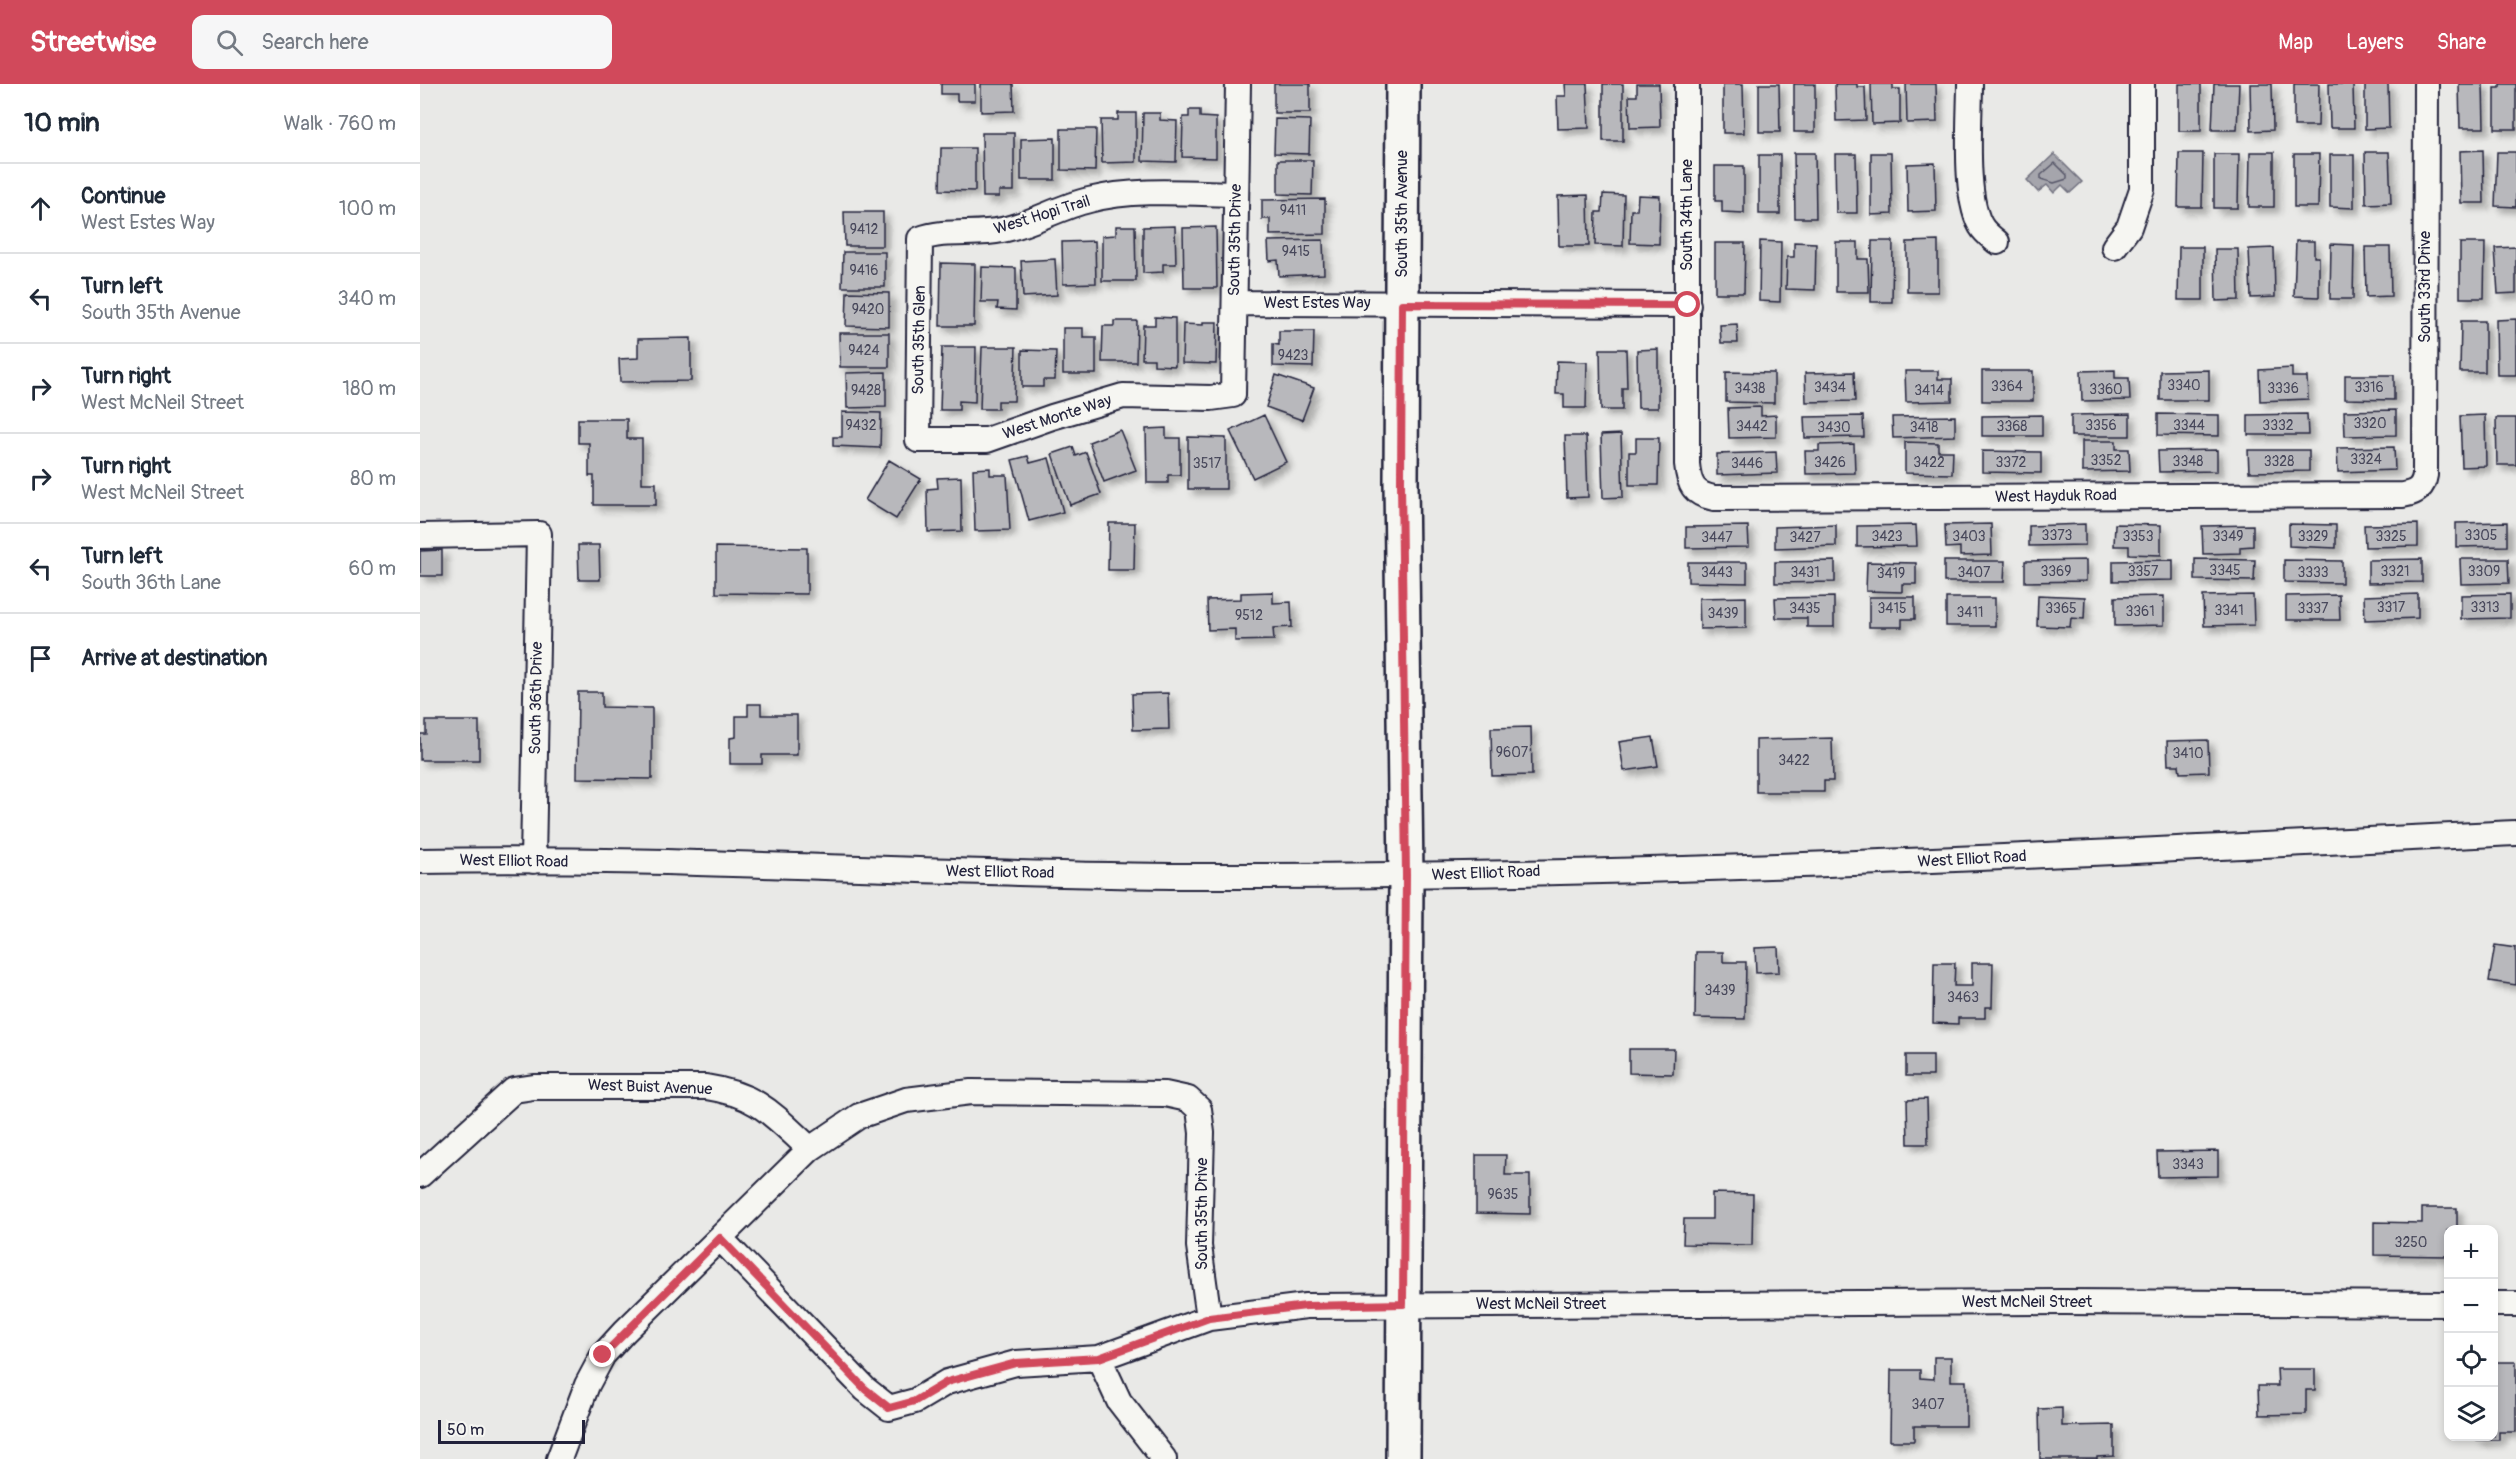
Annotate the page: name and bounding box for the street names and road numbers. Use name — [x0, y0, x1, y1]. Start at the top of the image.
street label: South 35th Avenue — [1392, 150, 1412, 278]
street label: South 34th Lane — [1677, 159, 1697, 271]
street label: South 35th Drive — [1224, 183, 1246, 296]
street label: West Hopi Trail — [991, 191, 1093, 239]
street label: South 33rd Drive — [2415, 231, 2435, 343]
street label: South 35th Glen — [908, 285, 930, 395]
street label: West Estes Way — [1264, 293, 1371, 313]
street label: West Monte Way — [1000, 390, 1114, 444]
street label: West Hayduk Road — [1995, 485, 2117, 507]
street label: South 36th Drive — [525, 641, 547, 755]
street label: West Elliot Road — [1917, 846, 2027, 872]
street label: West Elliot Road — [459, 850, 569, 872]
street label: West Elliot Road — [945, 861, 1055, 883]
street label: West Elliot Road — [1431, 861, 1541, 885]
street label: West Buist Avenue — [587, 1075, 713, 1099]
street label: South 35th Drive — [1192, 1158, 1212, 1270]
street label: West McNeil Street — [1962, 1292, 2093, 1312]
street label: West McNeil Street — [1476, 1294, 1607, 1314]

